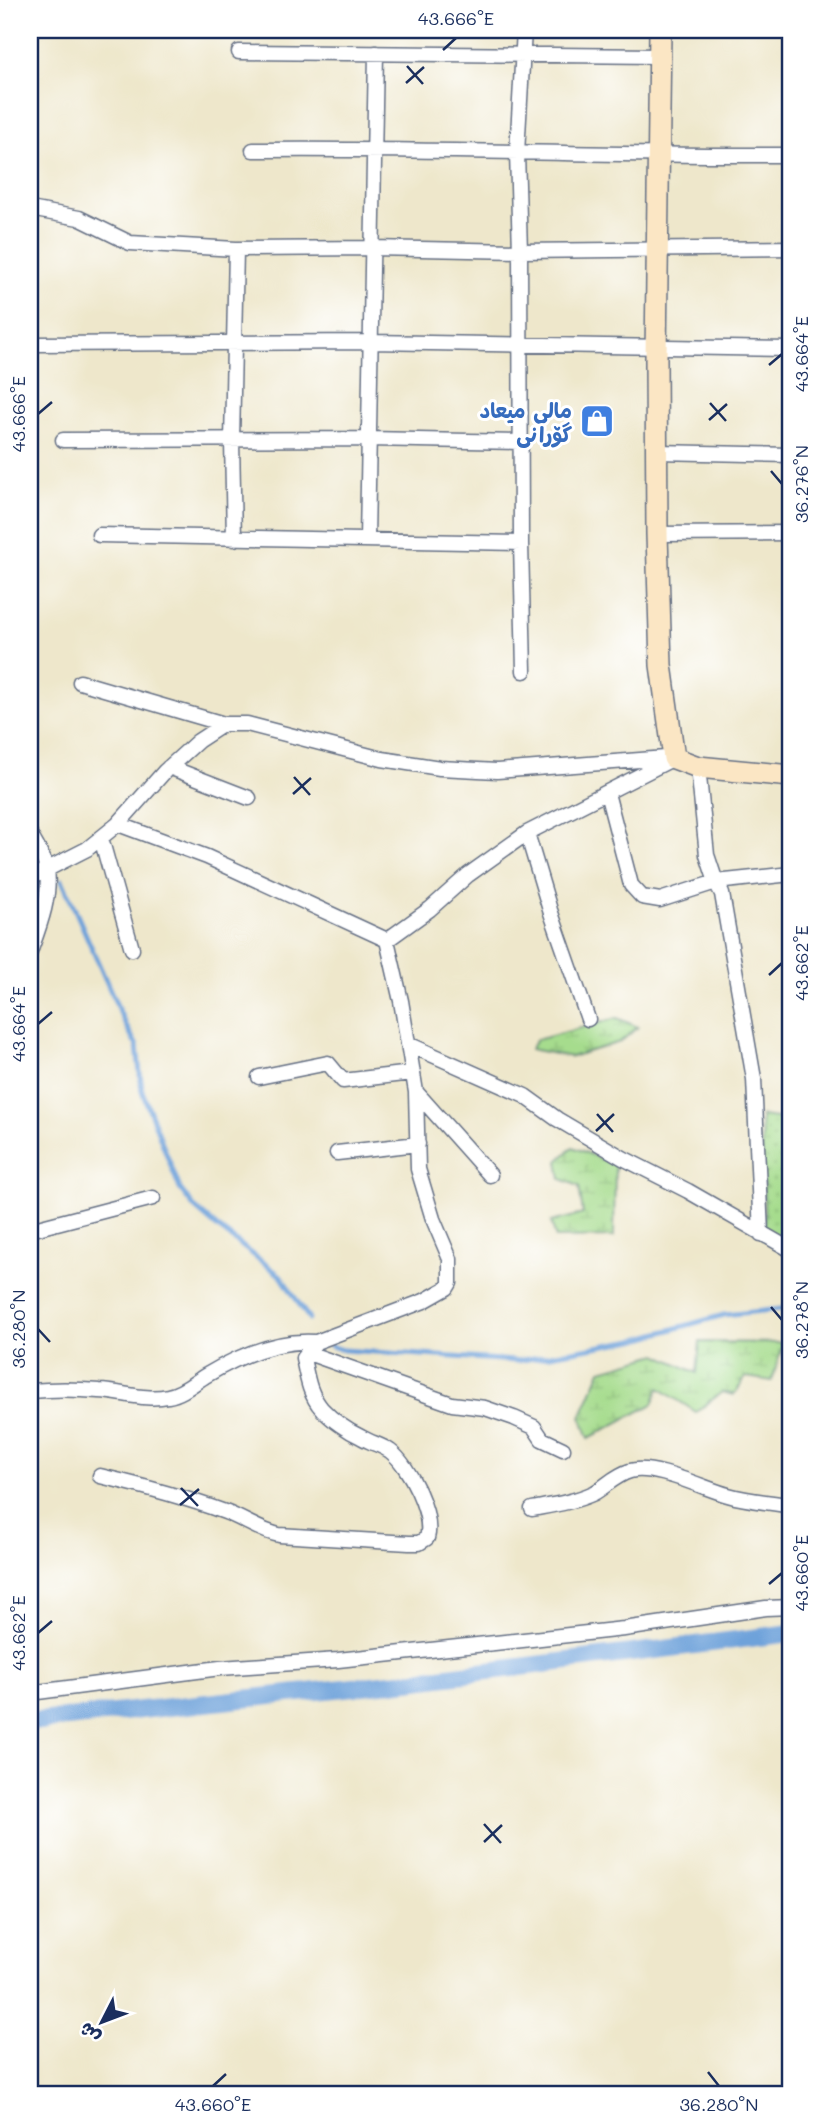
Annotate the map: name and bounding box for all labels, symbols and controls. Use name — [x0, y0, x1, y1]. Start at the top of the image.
text: 43.666°E — [418, 6, 494, 30]
text: 43.664°E — [789, 316, 813, 392]
text: 43.666°E — [6, 376, 30, 452]
place label: مالی میعاد گۆرانی — [479, 396, 573, 448]
shop icon: مالی میعاد گۆرانی — [578, 402, 616, 440]
text: 36.276°N — [789, 445, 813, 523]
text: 43.662°E — [789, 925, 813, 1001]
text: 43.664°E — [6, 986, 30, 1062]
text: 36.278°N — [789, 1281, 813, 1359]
text: 36.280°N — [6, 1290, 30, 1368]
text: 43.660°E — [789, 1535, 813, 1611]
text: 43.662°E — [6, 1595, 30, 1671]
north arrow — [66, 1988, 136, 2058]
text: ش — [73, 2018, 105, 2050]
text: 43.660°E — [175, 2092, 251, 2116]
text: 36.280°N — [680, 2092, 758, 2116]

